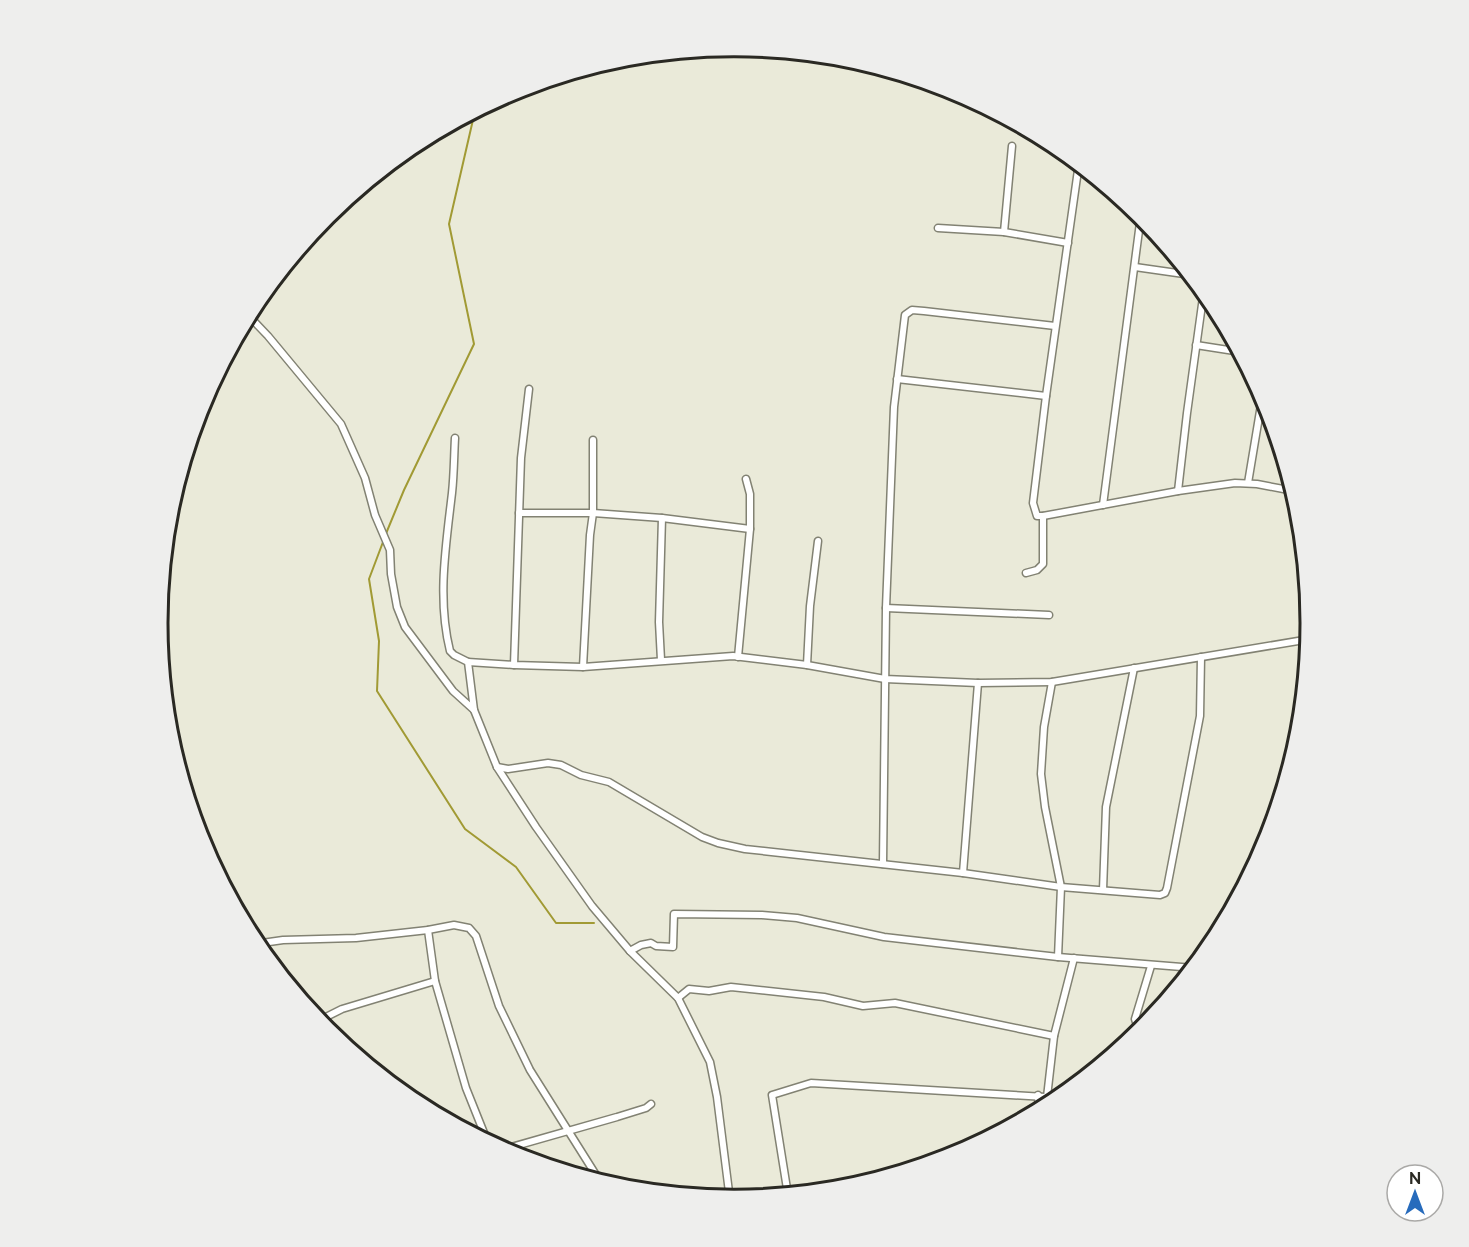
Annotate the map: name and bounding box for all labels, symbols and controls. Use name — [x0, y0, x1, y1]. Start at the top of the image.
north arrow — [1385, 1163, 1445, 1223]
text: N — [1409, 1169, 1421, 1188]

